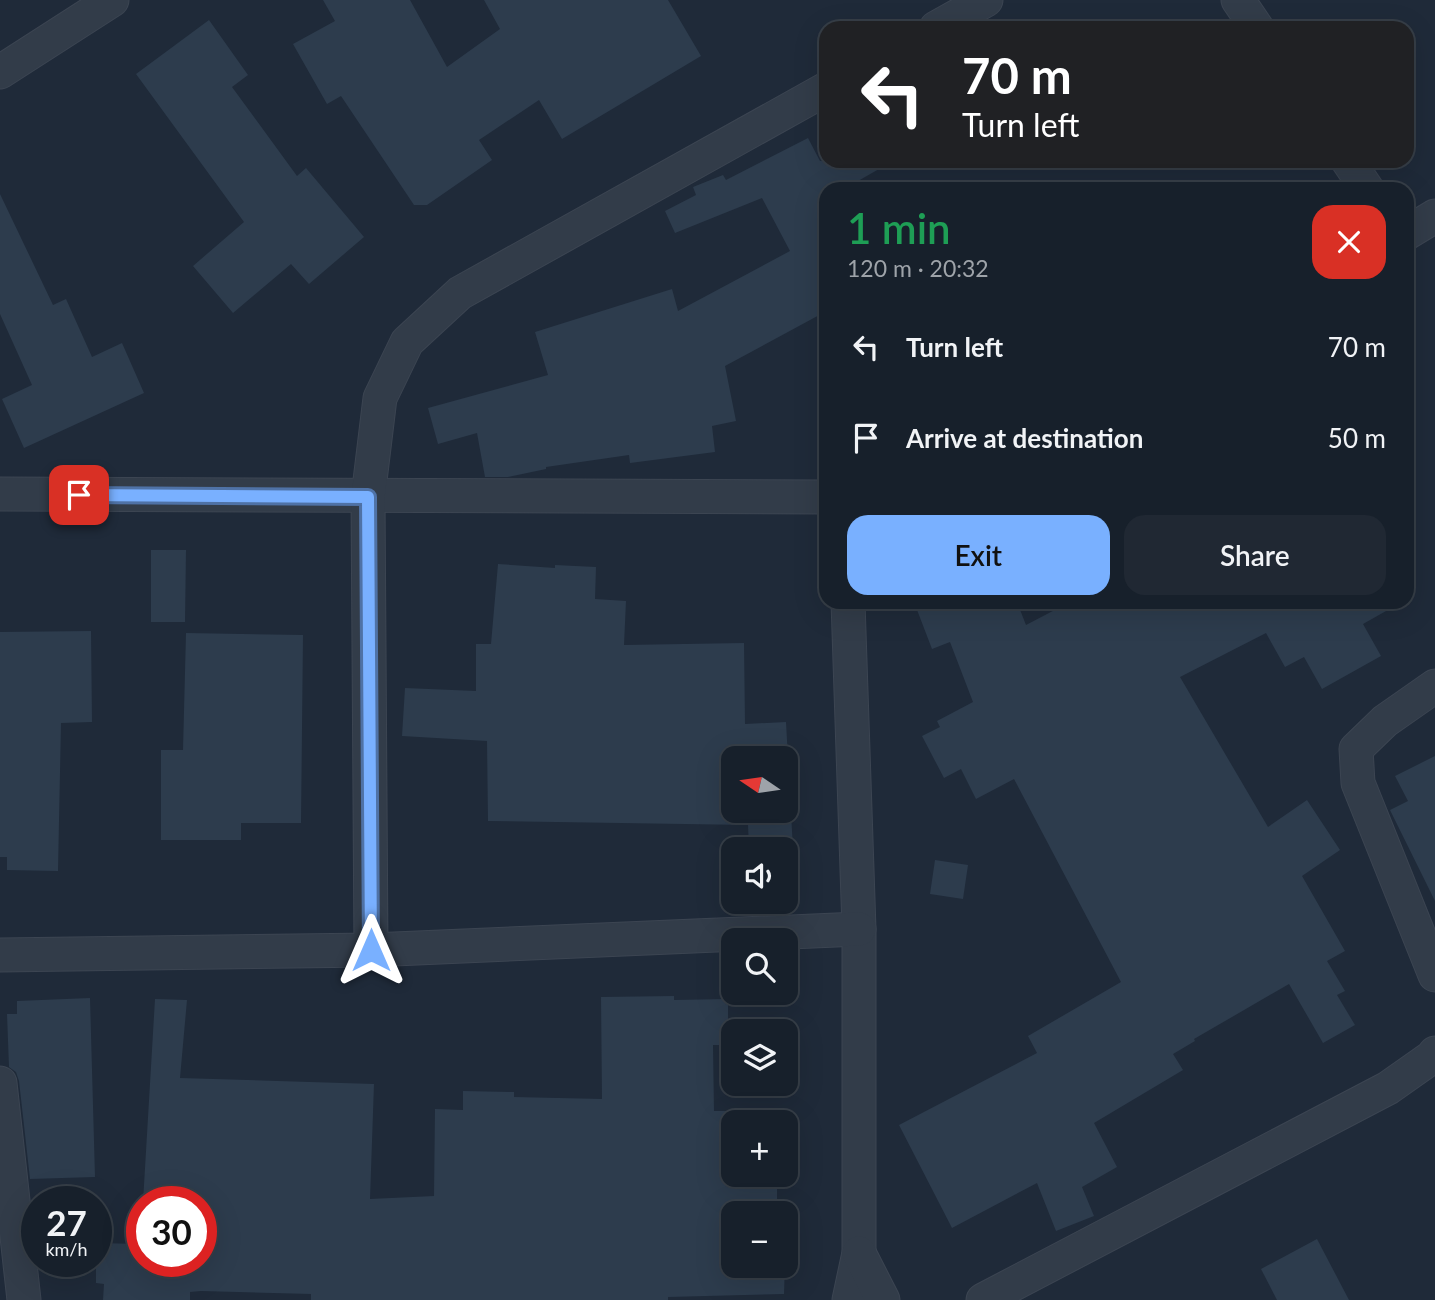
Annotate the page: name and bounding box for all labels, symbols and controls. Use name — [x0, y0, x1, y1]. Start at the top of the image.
text: 70 m — [962, 46, 1072, 104]
icon: left — [847, 49, 938, 140]
text: Turn left — [962, 105, 1079, 144]
text: 1 min — [847, 203, 951, 253]
button: close — [1312, 205, 1386, 279]
text: 120 m · 20:32 — [847, 254, 989, 282]
icon: left — [847, 328, 885, 366]
text: Turn left — [906, 331, 1003, 363]
text: 70 m — [1328, 331, 1386, 363]
icon: arrive — [847, 419, 885, 457]
text: Arrive at destination — [906, 422, 1143, 454]
text: 50 m — [1328, 422, 1386, 454]
pin — [49, 465, 109, 525]
icon: arrive — [60, 476, 98, 514]
button: Exit — [847, 515, 1110, 595]
button: Share — [1124, 515, 1386, 595]
north arrow — [721, 746, 798, 822]
map controls — [721, 746, 798, 1278]
button: sound — [721, 837, 798, 914]
position arrow — [334, 913, 408, 987]
button: search — [721, 928, 798, 1005]
button: layers — [721, 1019, 798, 1096]
button: + — [721, 1110, 798, 1187]
speed limit sign: 30 — [126, 1186, 217, 1277]
text: 27 — [46, 1201, 87, 1243]
button: − — [721, 1201, 798, 1278]
text: km/h — [45, 1238, 88, 1260]

